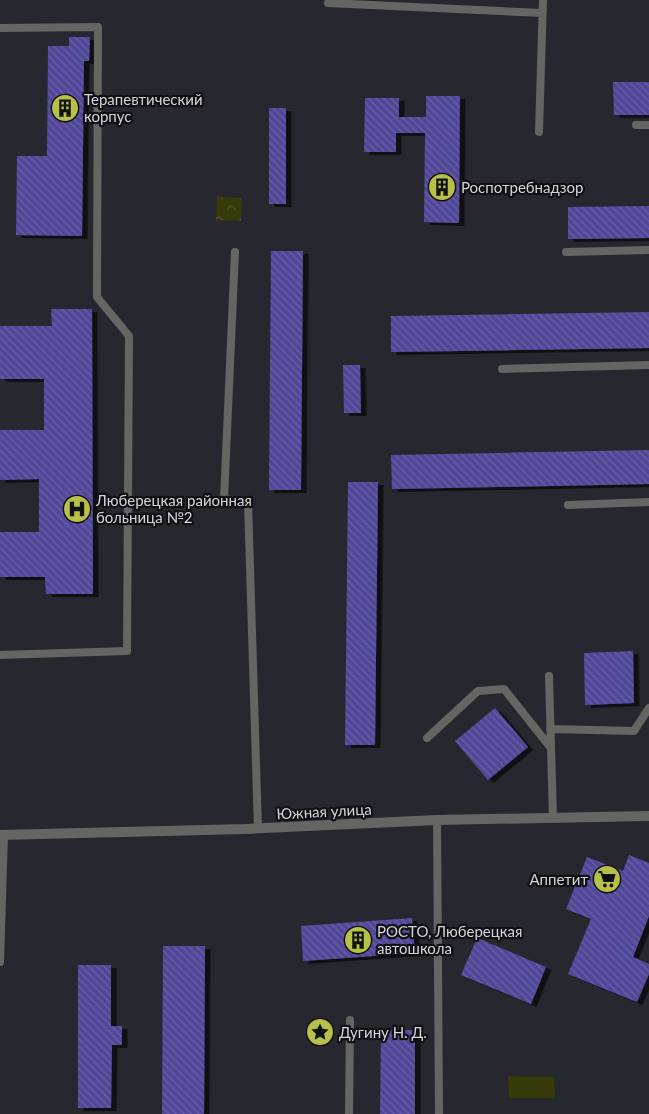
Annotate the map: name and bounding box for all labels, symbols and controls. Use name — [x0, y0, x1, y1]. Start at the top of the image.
place label: Терапевтический корпус — [84, 90, 203, 125]
building icon: Терапевтический корпус — [50, 93, 80, 123]
building icon: Роспотребнадзор — [427, 172, 457, 202]
place label: Роспотребнадзор — [461, 178, 583, 196]
place label: Люберецкая районная больница №2 — [95, 491, 252, 526]
hospital icon: Люберецкая районная больница №2 — [62, 494, 92, 524]
street label: Южная улица — [276, 800, 372, 822]
supermarket icon: Аппетит — [592, 864, 622, 894]
place label: Аппетит — [529, 870, 588, 888]
place label: РОСТО, Люберецкая автошкола — [377, 922, 522, 957]
building icon: РОСТО, Люберецкая автошкола — [343, 925, 373, 955]
place icon: Дугину Н. Д. — [305, 1017, 335, 1047]
place label: Дугину Н. Д. — [339, 1023, 427, 1041]

